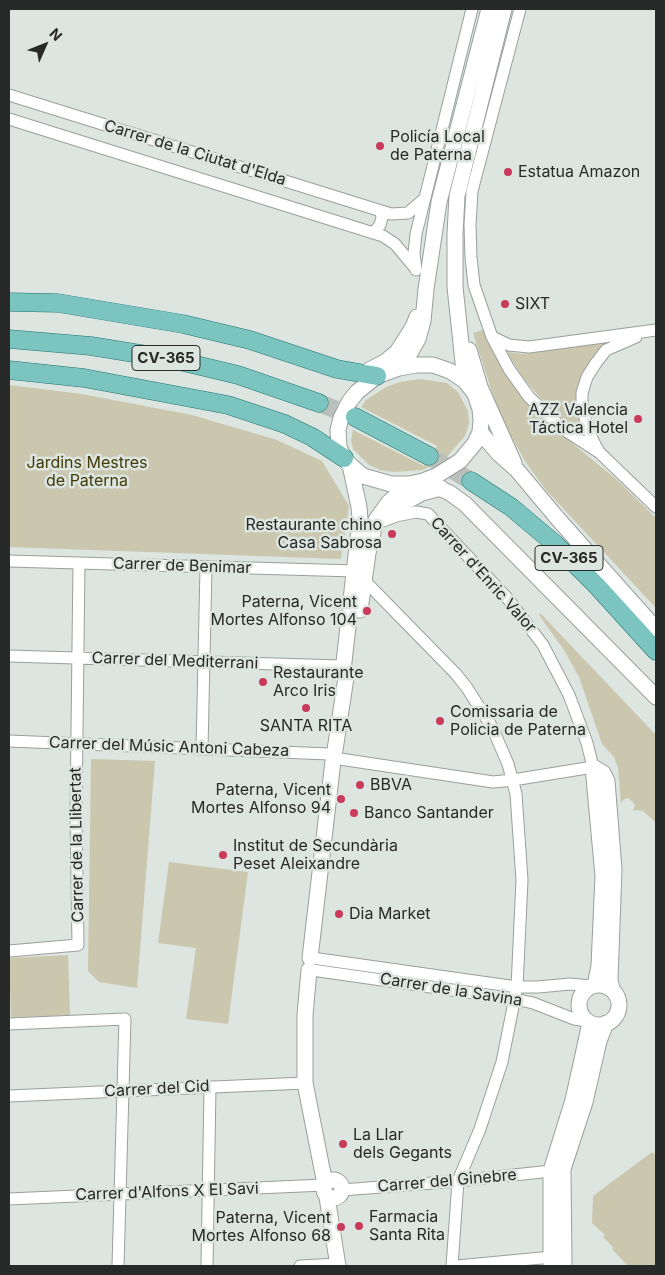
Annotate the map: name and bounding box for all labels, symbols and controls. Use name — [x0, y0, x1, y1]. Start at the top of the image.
north arrow — [20, 20, 70, 70]
text: N — [46, 24, 66, 44]
street label: Carrer de la Ciutat d'Elda — [102, 116, 288, 190]
place label: Policía Local de Paterna — [390, 127, 485, 165]
marker: Policía Local de Paterna — [374, 140, 386, 152]
place label: Estatua Amazon — [518, 162, 640, 182]
marker: Estatua Amazon — [502, 166, 514, 178]
place label: SIXT — [515, 294, 550, 314]
marker: SIXT — [499, 298, 511, 310]
road number: CV-365 — [132, 346, 200, 370]
place label: AZZ Valencia Táctica Hotel — [528, 400, 628, 438]
marker: AZZ Valencia Táctica Hotel — [632, 413, 644, 425]
park label: Jardins Mestres de Paterna — [27, 453, 147, 491]
street label: Carrer d'Enric Valor — [426, 513, 540, 637]
place label: Restaurante chino Casa Sabrosa — [246, 515, 382, 553]
marker: Restaurante chino Casa Sabrosa — [386, 528, 398, 540]
road number: CV-365 — [535, 546, 603, 570]
street label: Carrer de Benimar — [113, 554, 251, 578]
place label: Paterna, Vicent Mortes Alfonso 104 — [210, 592, 357, 630]
marker: Paterna, Vicent Mortes Alfonso 104 — [361, 605, 373, 617]
street label: Carrer del Mediterrani — [91, 649, 259, 673]
place label: Restaurante Arco Iris — [273, 663, 363, 701]
marker: Restaurante Arco Iris — [257, 676, 269, 688]
marker: SANTA RITA — [300, 702, 312, 714]
place label: Comissaria de Policia de Paterna — [450, 702, 586, 740]
marker: Comissaria de Policia de Paterna — [434, 715, 446, 727]
place label: SANTA RITA — [260, 716, 352, 736]
street label: Carrer del Músic Antoni Cabeza — [49, 733, 289, 761]
street label: Carrer de la Llibertat — [66, 767, 88, 923]
place label: BBVA — [370, 775, 412, 795]
marker: BBVA — [354, 779, 366, 791]
place label: Paterna, Vicent Mortes Alfonso 94 — [191, 780, 331, 818]
marker: Paterna, Vicent Mortes Alfonso 94 — [335, 793, 347, 805]
place label: Banco Santander — [364, 803, 494, 823]
marker: Banco Santander — [348, 807, 360, 819]
place label: Institut de Secundària Peset Aleixandre — [233, 836, 398, 874]
marker: Institut de Secundària Peset Aleixandre — [217, 849, 229, 861]
place label: Dia Market — [349, 904, 431, 924]
marker: Dia Market — [333, 908, 345, 920]
street label: Carrer de la Savina — [378, 969, 524, 1011]
street label: Carrer del Cid — [104, 1077, 210, 1101]
place label: La Llar dels Gegants — [353, 1125, 452, 1163]
marker: La Llar dels Gegants — [337, 1138, 349, 1150]
street label: Carrer del Ginebre — [377, 1165, 517, 1197]
street label: Carrer d'Alfons X El Savi — [75, 1179, 259, 1205]
place label: Farmacia Santa Rita — [369, 1207, 445, 1245]
place label: Paterna, Vicent Mortes Alfonso 68 — [192, 1208, 331, 1246]
marker: Farmacia Santa Rita — [353, 1220, 365, 1232]
marker: Paterna, Vicent Mortes Alfonso 68 — [335, 1221, 347, 1233]

